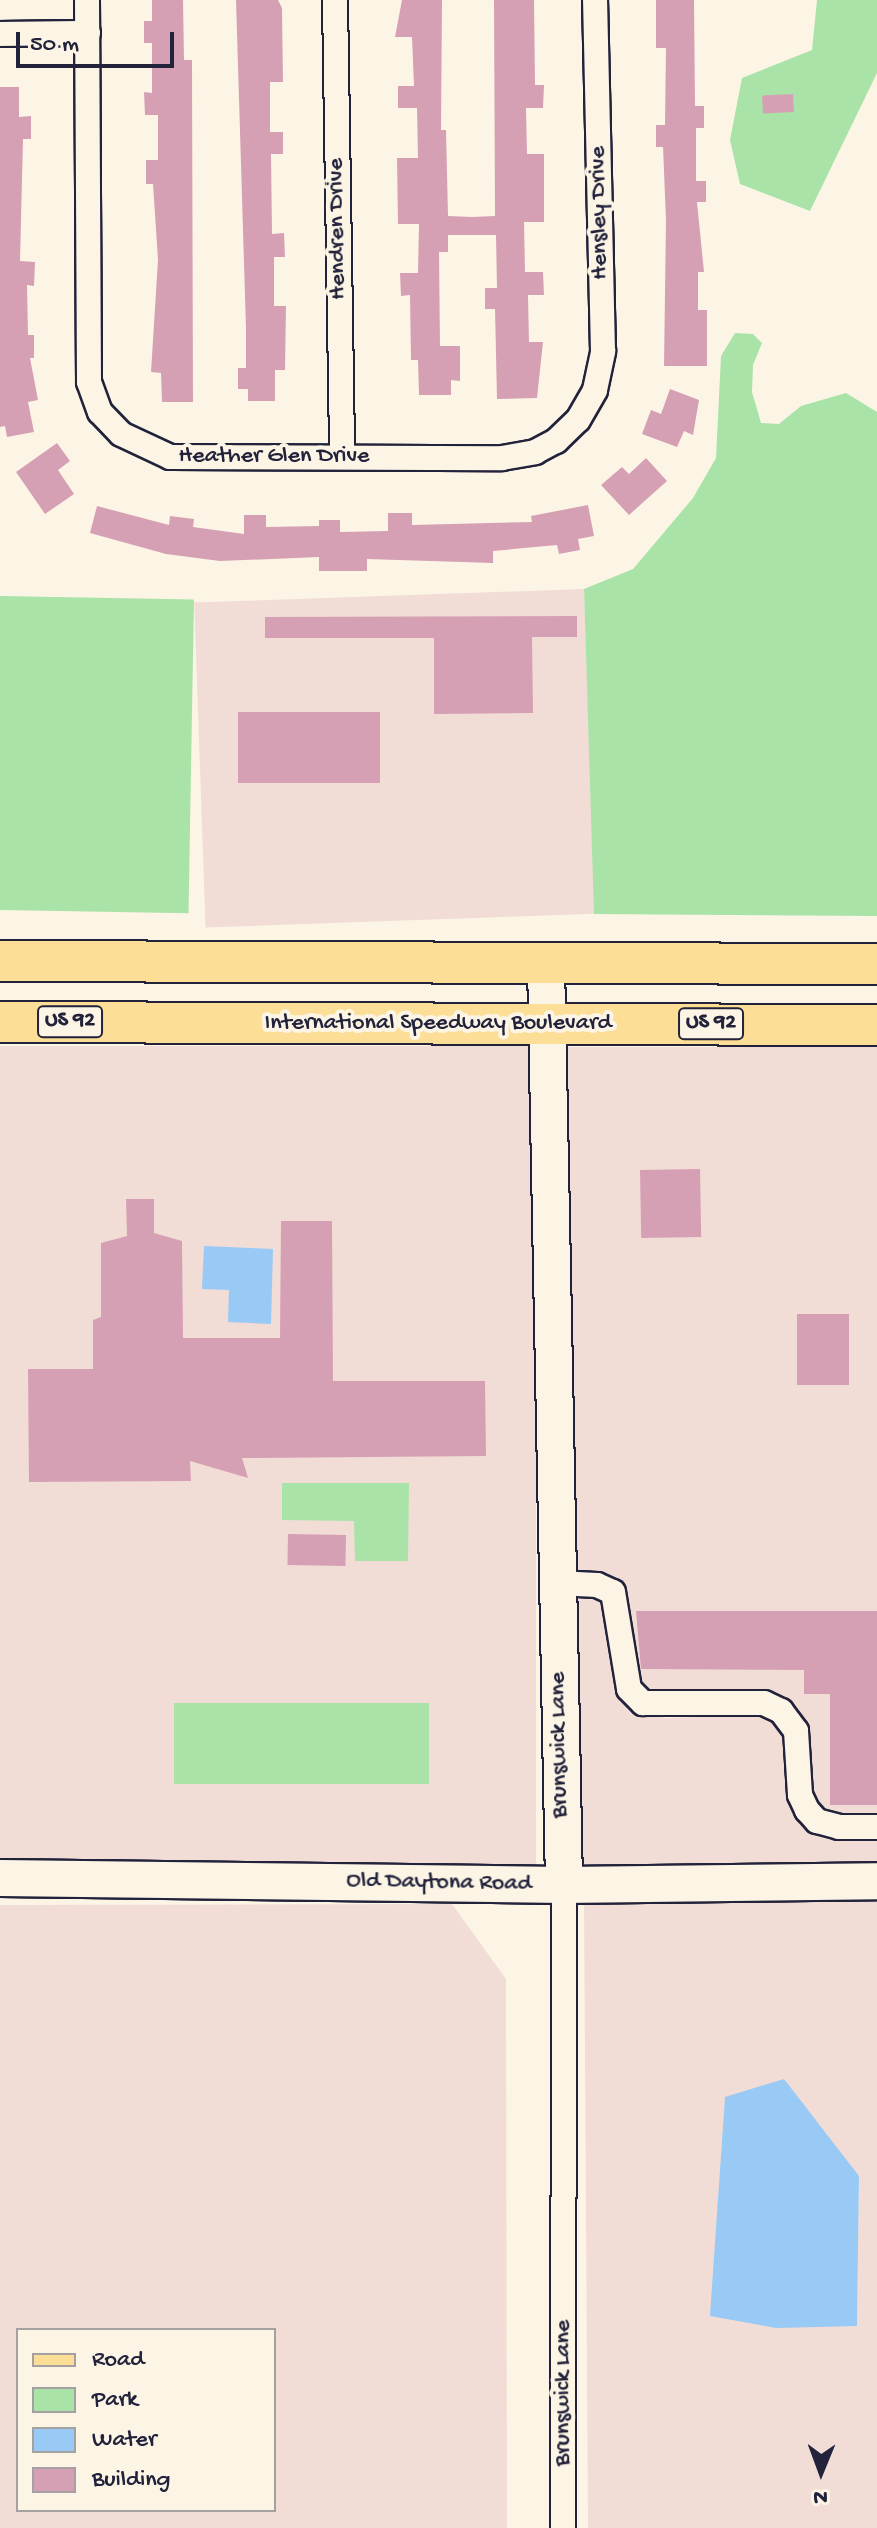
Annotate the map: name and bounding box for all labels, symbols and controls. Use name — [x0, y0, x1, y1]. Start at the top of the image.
scale bar — [20, 16, 178, 66]
text: 50 m — [30, 31, 79, 60]
street label: Hensley Drive — [584, 146, 616, 280]
street label: Hendren Drive — [322, 158, 354, 300]
street label: Heather Glen Drive — [179, 443, 369, 471]
road number: US 92 — [36, 1004, 104, 1040]
road number: US 92 — [677, 1006, 745, 1042]
street label: International Speedway Boulevard — [264, 1010, 612, 1038]
street label: Brunswick Lane — [544, 1672, 576, 1818]
street label: Old Daytona Road — [346, 1867, 532, 1899]
street label: Brunswick Lane — [550, 2320, 578, 2466]
legend — [16, 2328, 276, 2512]
text: Road — [92, 2346, 144, 2375]
text: Park — [92, 2386, 138, 2415]
text: Water — [92, 2426, 156, 2455]
north arrow — [781, 2432, 861, 2512]
text: Building — [92, 2466, 170, 2495]
text: N — [813, 2483, 828, 2509]

